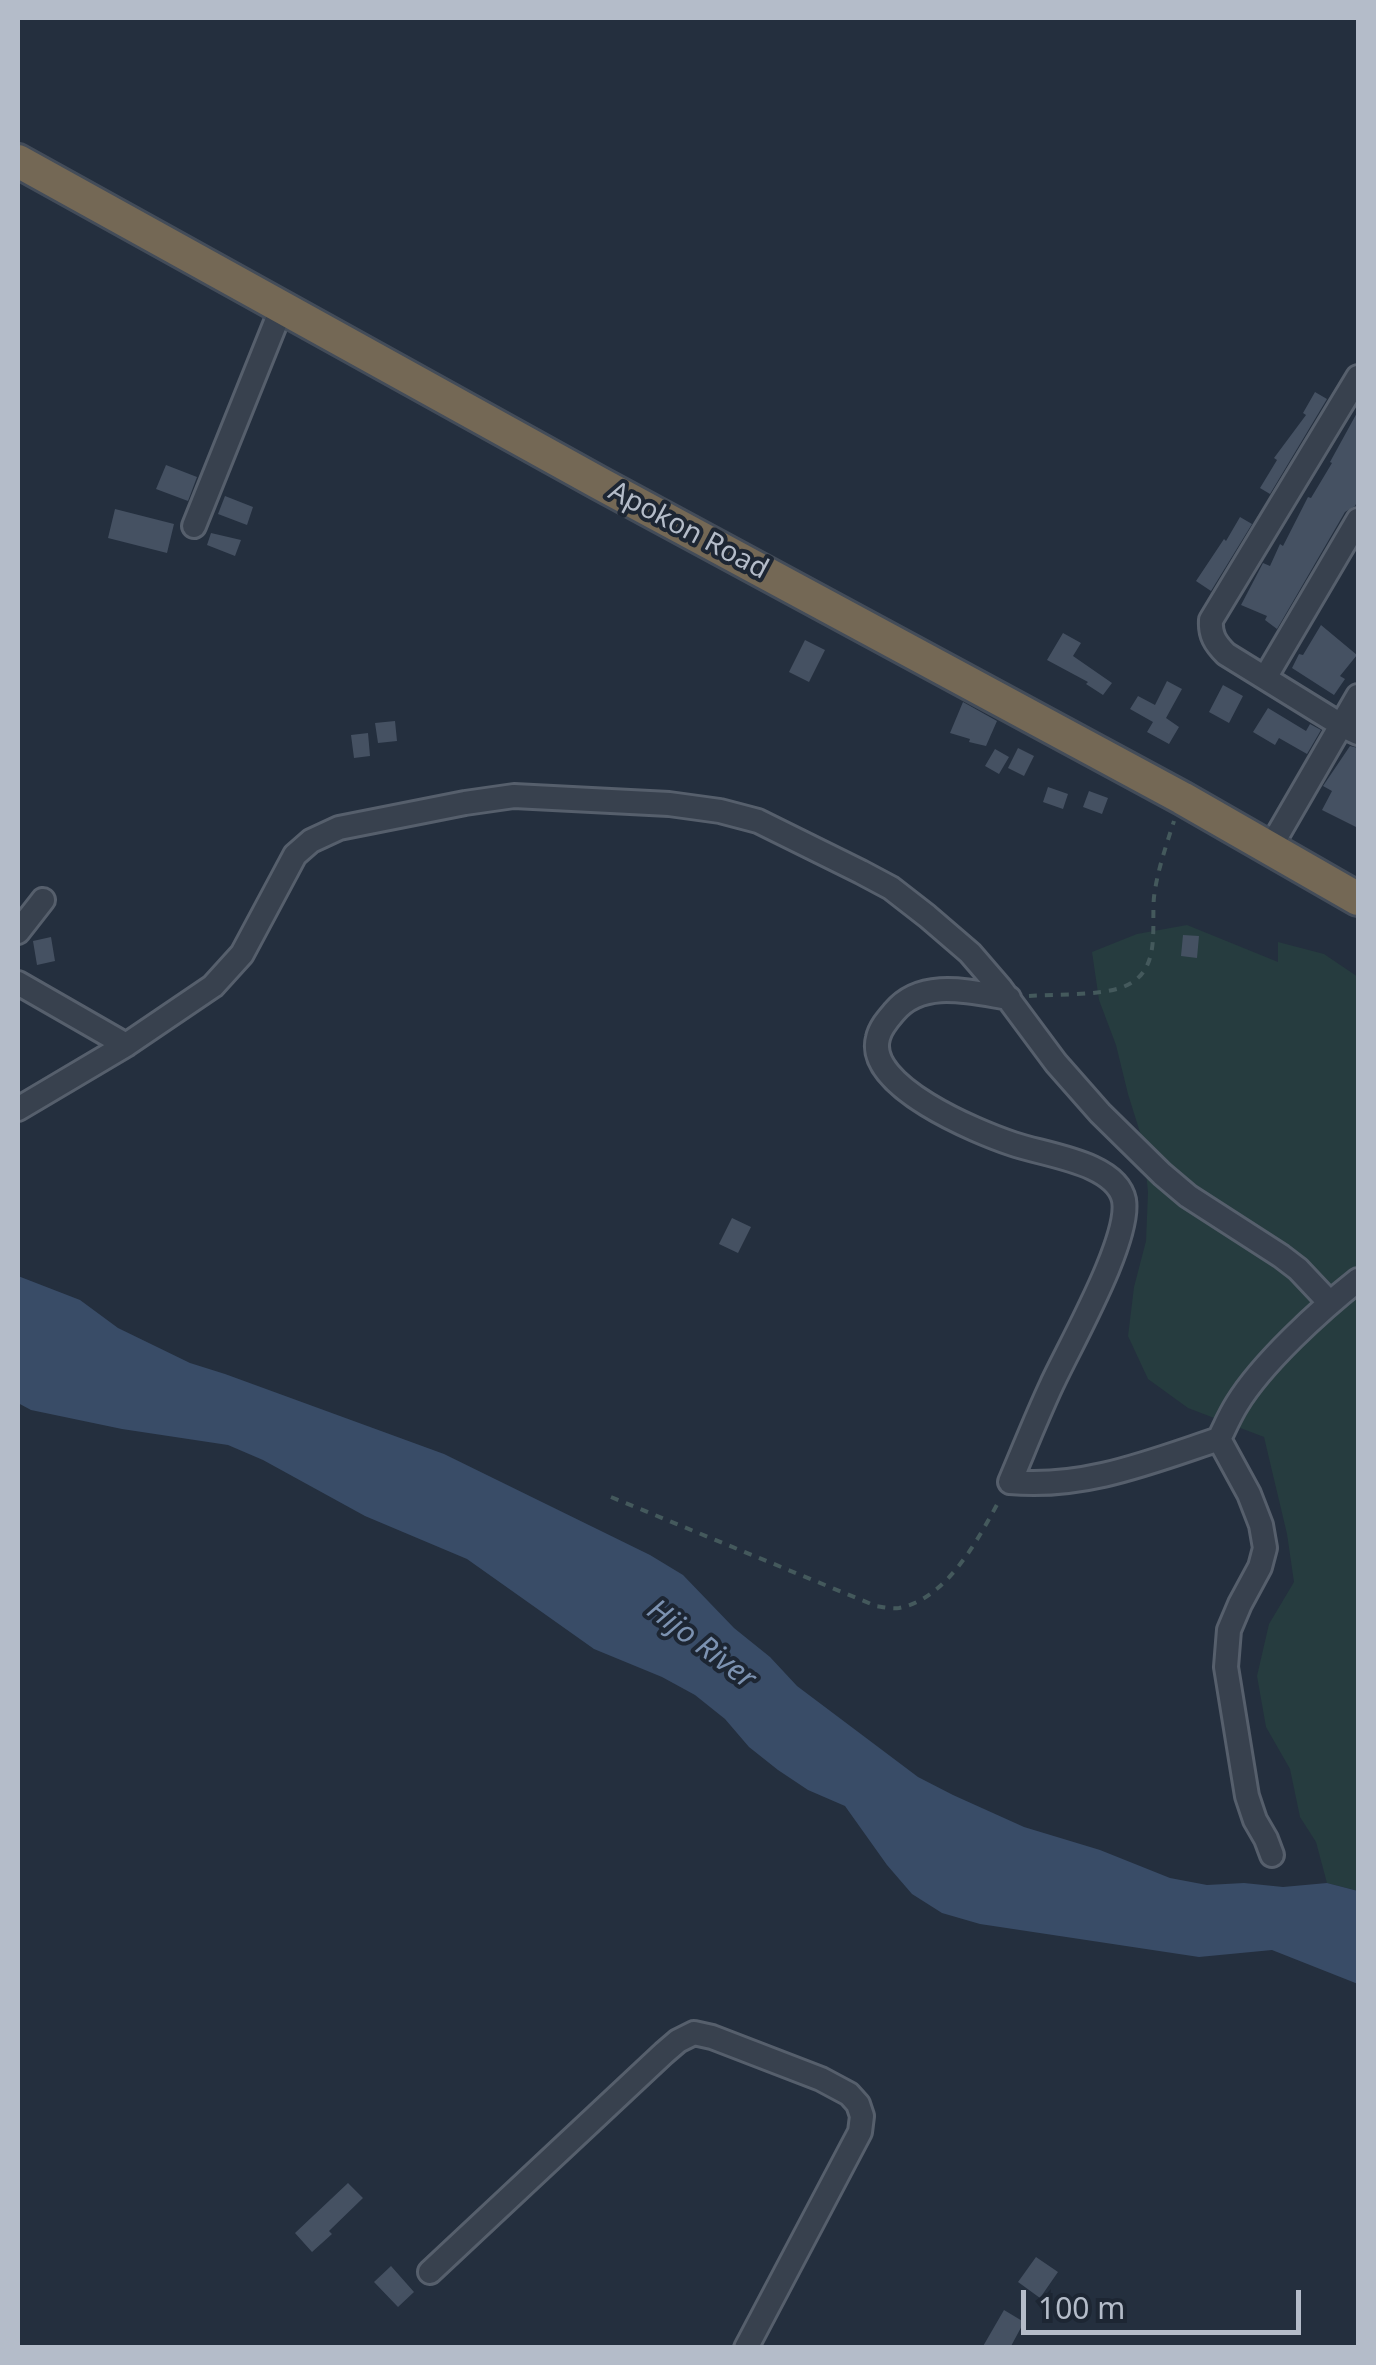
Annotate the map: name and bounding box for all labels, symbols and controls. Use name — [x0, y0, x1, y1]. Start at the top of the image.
street label: Apokon Road — [602, 475, 774, 587]
water label: Hijo River — [640, 1593, 762, 1697]
scale bar — [1026, 2270, 1306, 2332]
text: 100 m — [1038, 2287, 1125, 2328]

